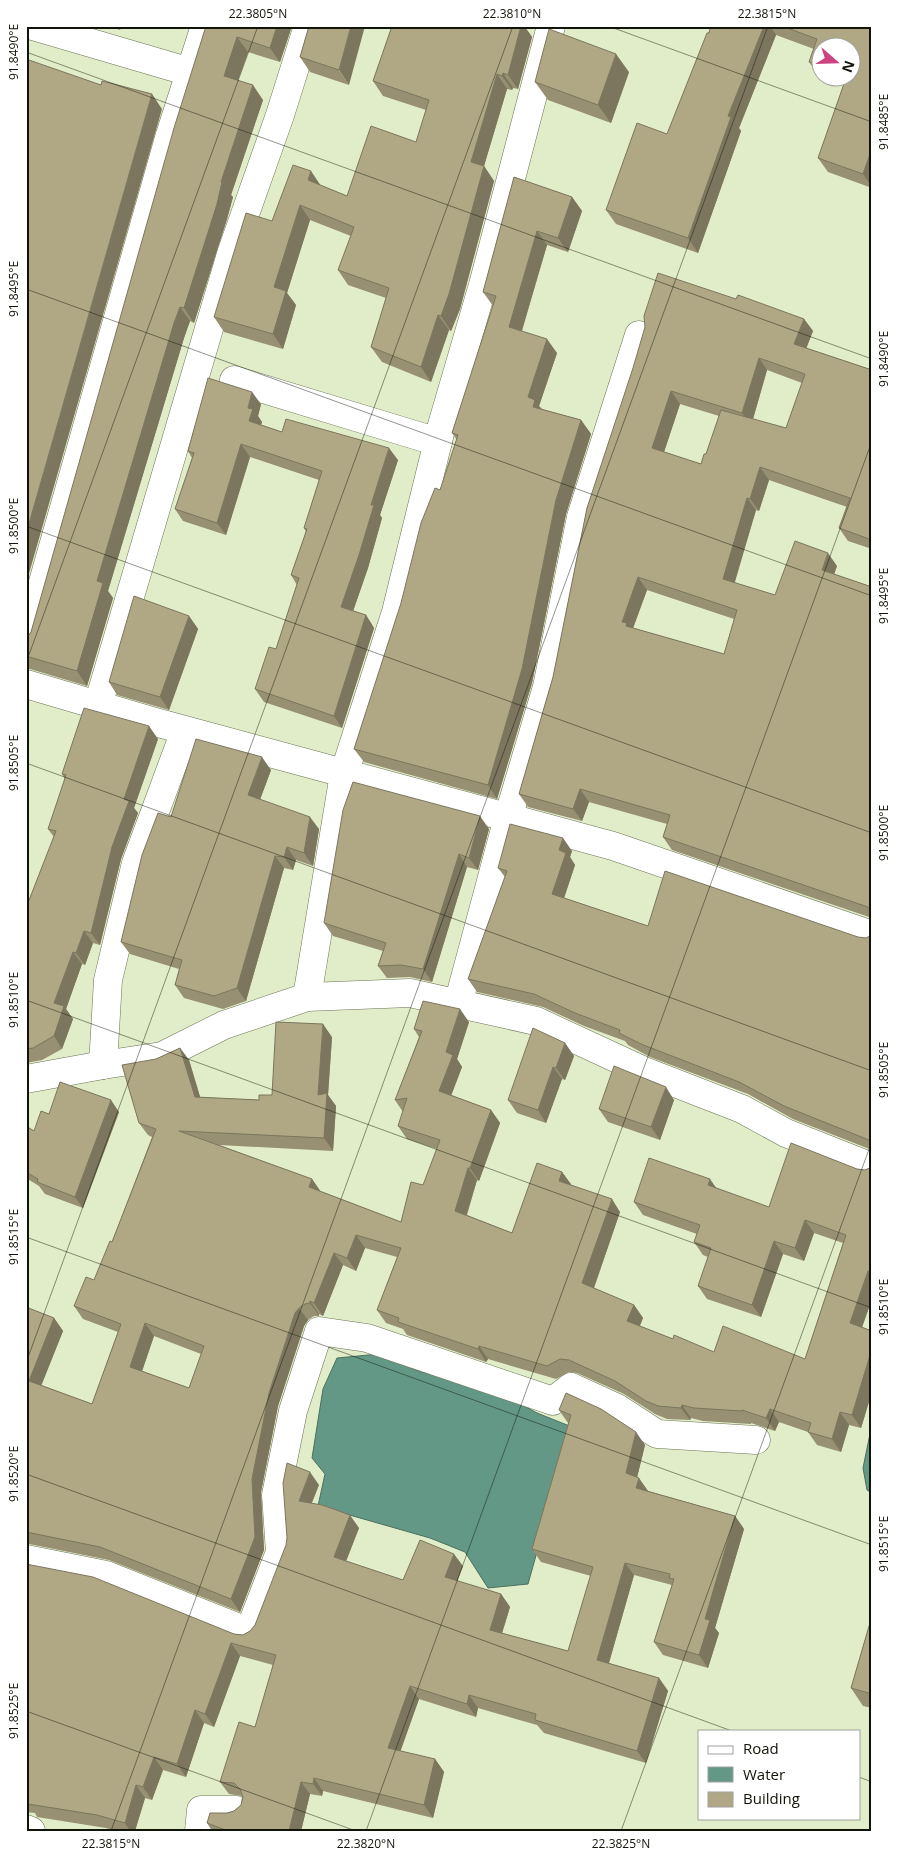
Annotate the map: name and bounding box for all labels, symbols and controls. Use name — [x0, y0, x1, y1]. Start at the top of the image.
text: 22.3805°N — [229, 5, 287, 22]
text: 22.3810°N — [483, 5, 541, 22]
text: 22.3815°N — [738, 5, 796, 22]
text: 91.8490°E — [5, 24, 22, 80]
north arrow — [810, 38, 860, 88]
text: N — [838, 58, 860, 75]
text: 91.8485°E — [875, 94, 892, 150]
text: 91.8495°E — [5, 261, 22, 317]
text: 91.8490°E — [875, 331, 892, 387]
text: 91.8500°E — [5, 498, 22, 554]
text: 91.8495°E — [875, 568, 892, 624]
text: 91.8505°E — [5, 735, 22, 791]
text: 91.8500°E — [875, 805, 892, 861]
text: 91.8510°E — [5, 972, 22, 1028]
text: 91.8505°E — [875, 1042, 892, 1098]
text: 91.8515°E — [5, 1209, 22, 1265]
text: 91.8510°E — [875, 1279, 892, 1335]
text: 91.8520°E — [5, 1446, 22, 1502]
text: 91.8515°E — [875, 1516, 892, 1572]
text: 91.8525°E — [5, 1683, 22, 1739]
legend — [698, 1730, 860, 1820]
text: Road — [743, 1738, 779, 1758]
text: Water — [743, 1764, 785, 1784]
text: Building — [743, 1788, 800, 1808]
text: 22.3815°N — [82, 1835, 140, 1852]
text: 22.3820°N — [337, 1835, 395, 1852]
text: 22.3825°N — [592, 1835, 650, 1852]

